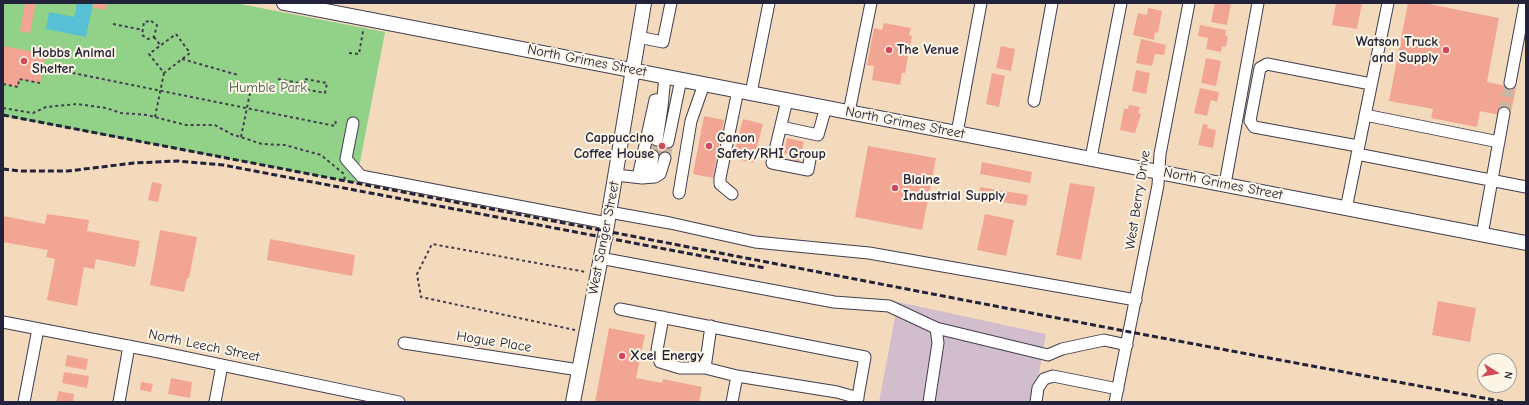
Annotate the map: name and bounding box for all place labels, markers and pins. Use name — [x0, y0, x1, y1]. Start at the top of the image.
place label: Watson Truck and Supply — [1356, 34, 1438, 66]
place label: The Venue — [897, 42, 959, 58]
place label: Hobbs Animal Shelter — [32, 45, 115, 78]
marker: The Venue — [884, 45, 894, 55]
marker: Watson Truck and Supply — [1441, 45, 1451, 55]
marker: Hobbs Animal Shelter — [19, 56, 29, 66]
place label: Cappuccino Coffee House — [574, 130, 654, 162]
place label: Canon Safety/RHI Group — [717, 130, 826, 162]
marker: Cappuccino Coffee House — [657, 141, 667, 151]
marker: Canon Safety/RHI Group — [704, 141, 714, 151]
place label: Blaine Industrial Supply — [903, 172, 1005, 204]
marker: Blaine Industrial Supply — [890, 183, 900, 193]
place label: Xcel Energy — [630, 348, 704, 364]
marker: Xcel Energy — [617, 351, 627, 361]

